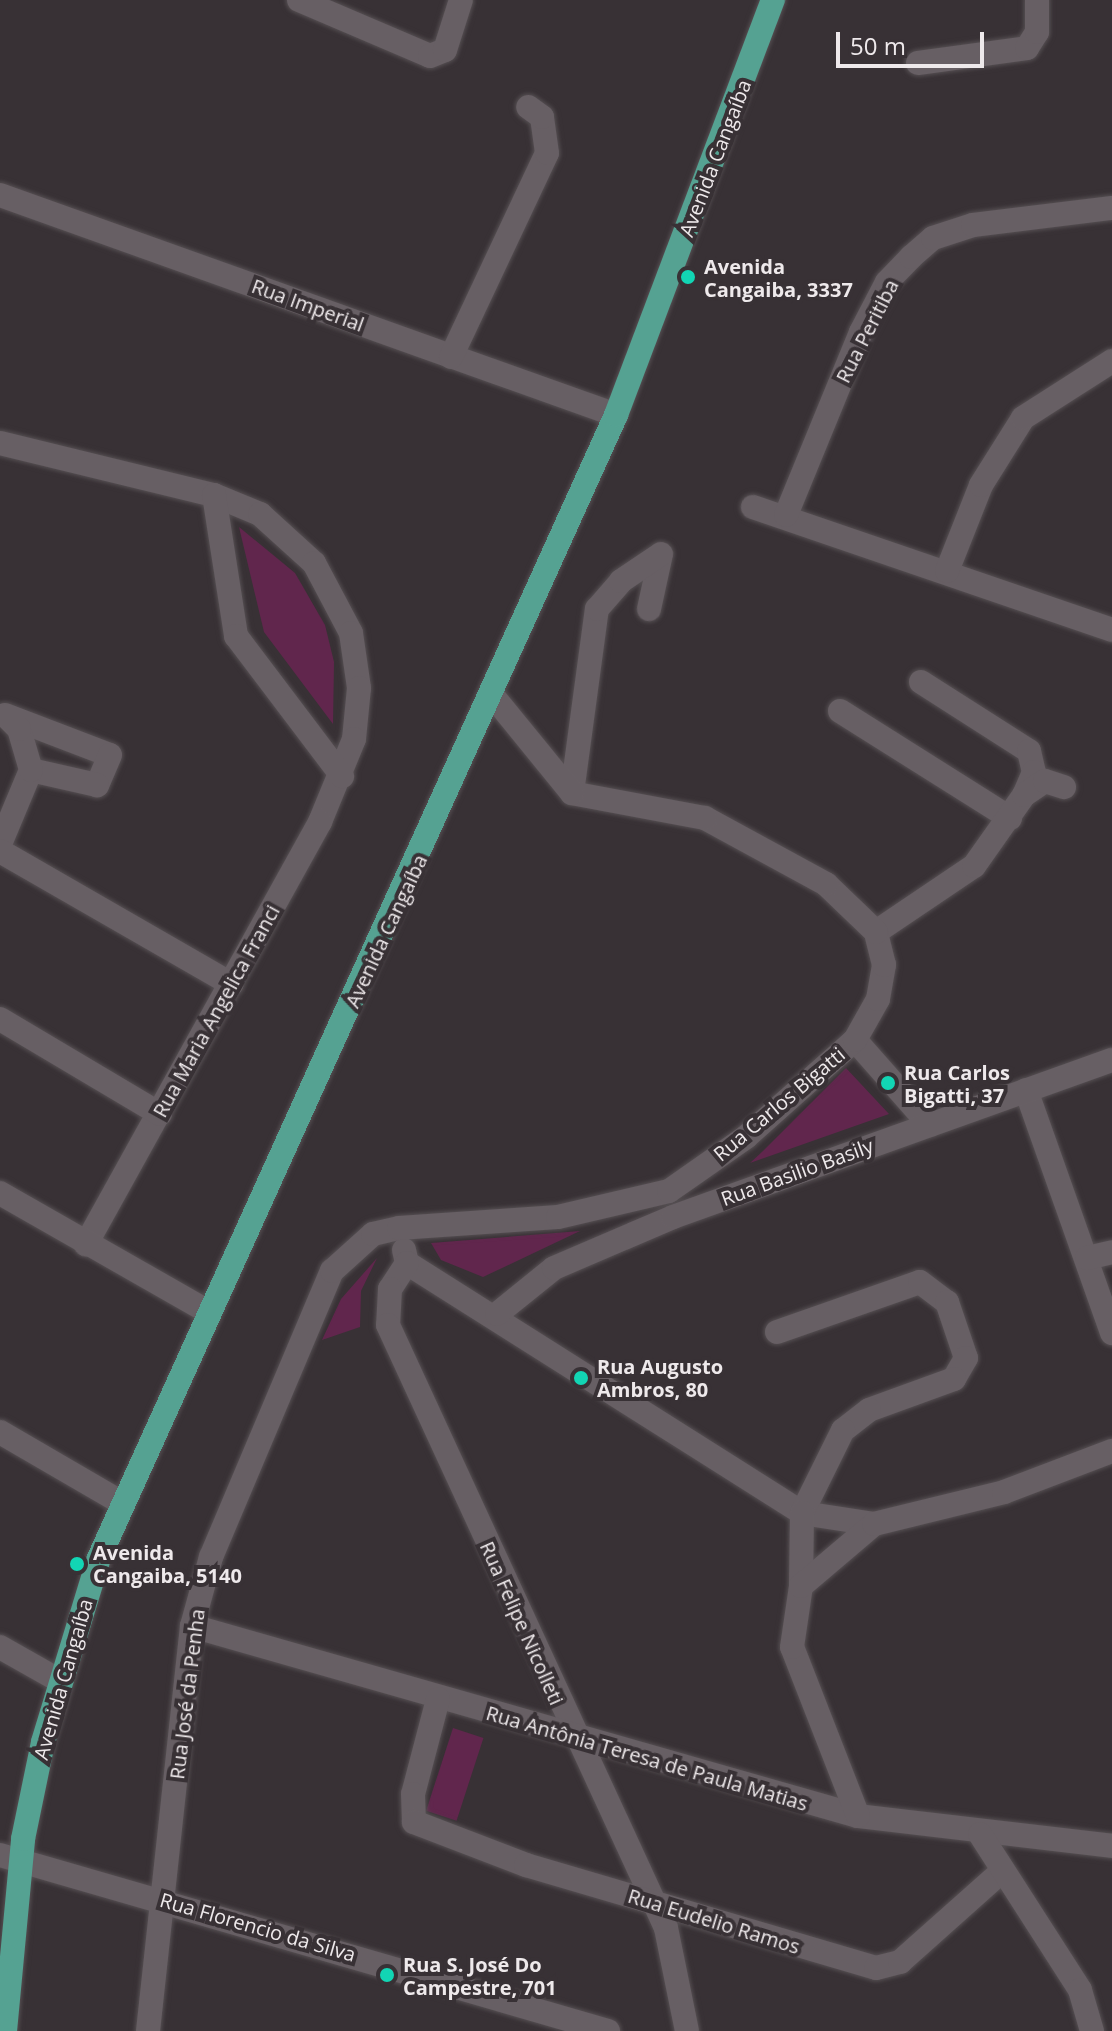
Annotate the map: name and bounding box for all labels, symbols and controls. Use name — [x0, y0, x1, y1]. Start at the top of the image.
scale bar — [840, 16, 988, 66]
text: 50 m — [850, 29, 906, 62]
street label: Avenida Cangaíba — [674, 76, 756, 240]
place label: Avenida Cangaiba, 3337 — [704, 254, 853, 301]
marker: Avenida Cangaiba, 3337 — [679, 268, 697, 286]
street label: Rua Imperial — [249, 274, 367, 336]
street label: Rua Peritiba — [831, 275, 903, 387]
street label: Avenida Cangaíba — [340, 851, 432, 1011]
street label: Rua Maria Angelica Franci — [148, 901, 284, 1121]
street label: Rua Carlos Bigatti — [709, 1042, 849, 1166]
place label: Rua Carlos Bigatti, 37 — [904, 1060, 1010, 1107]
marker: Rua Carlos Bigatti, 37 — [879, 1074, 897, 1092]
street label: Rua Basilio Basily — [717, 1133, 877, 1211]
place label: Rua Augusto Ambros, 80 — [597, 1354, 723, 1401]
marker: Rua Augusto Ambros, 80 — [572, 1369, 590, 1387]
street label: Rua Felipe Nicolleti — [475, 1538, 569, 1708]
place label: Avenida Cangaiba, 5140 — [93, 1540, 242, 1587]
marker: Avenida Cangaiba, 5140 — [68, 1555, 86, 1573]
street label: Avenida Cangaíba — [29, 1596, 97, 1762]
street label: Rua José da Penha — [165, 1607, 209, 1781]
street label: Rua Antônia Teresa de Paula Matias — [483, 1701, 811, 1815]
street label: Rua Eudelio Ramos — [625, 1883, 803, 1959]
street label: Rua Florencio da Silva — [157, 1888, 359, 1966]
place label: Rua S. José Do Campestre, 701 — [403, 1952, 557, 1999]
marker: Rua S. José Do Campestre, 701 — [378, 1966, 396, 1984]

